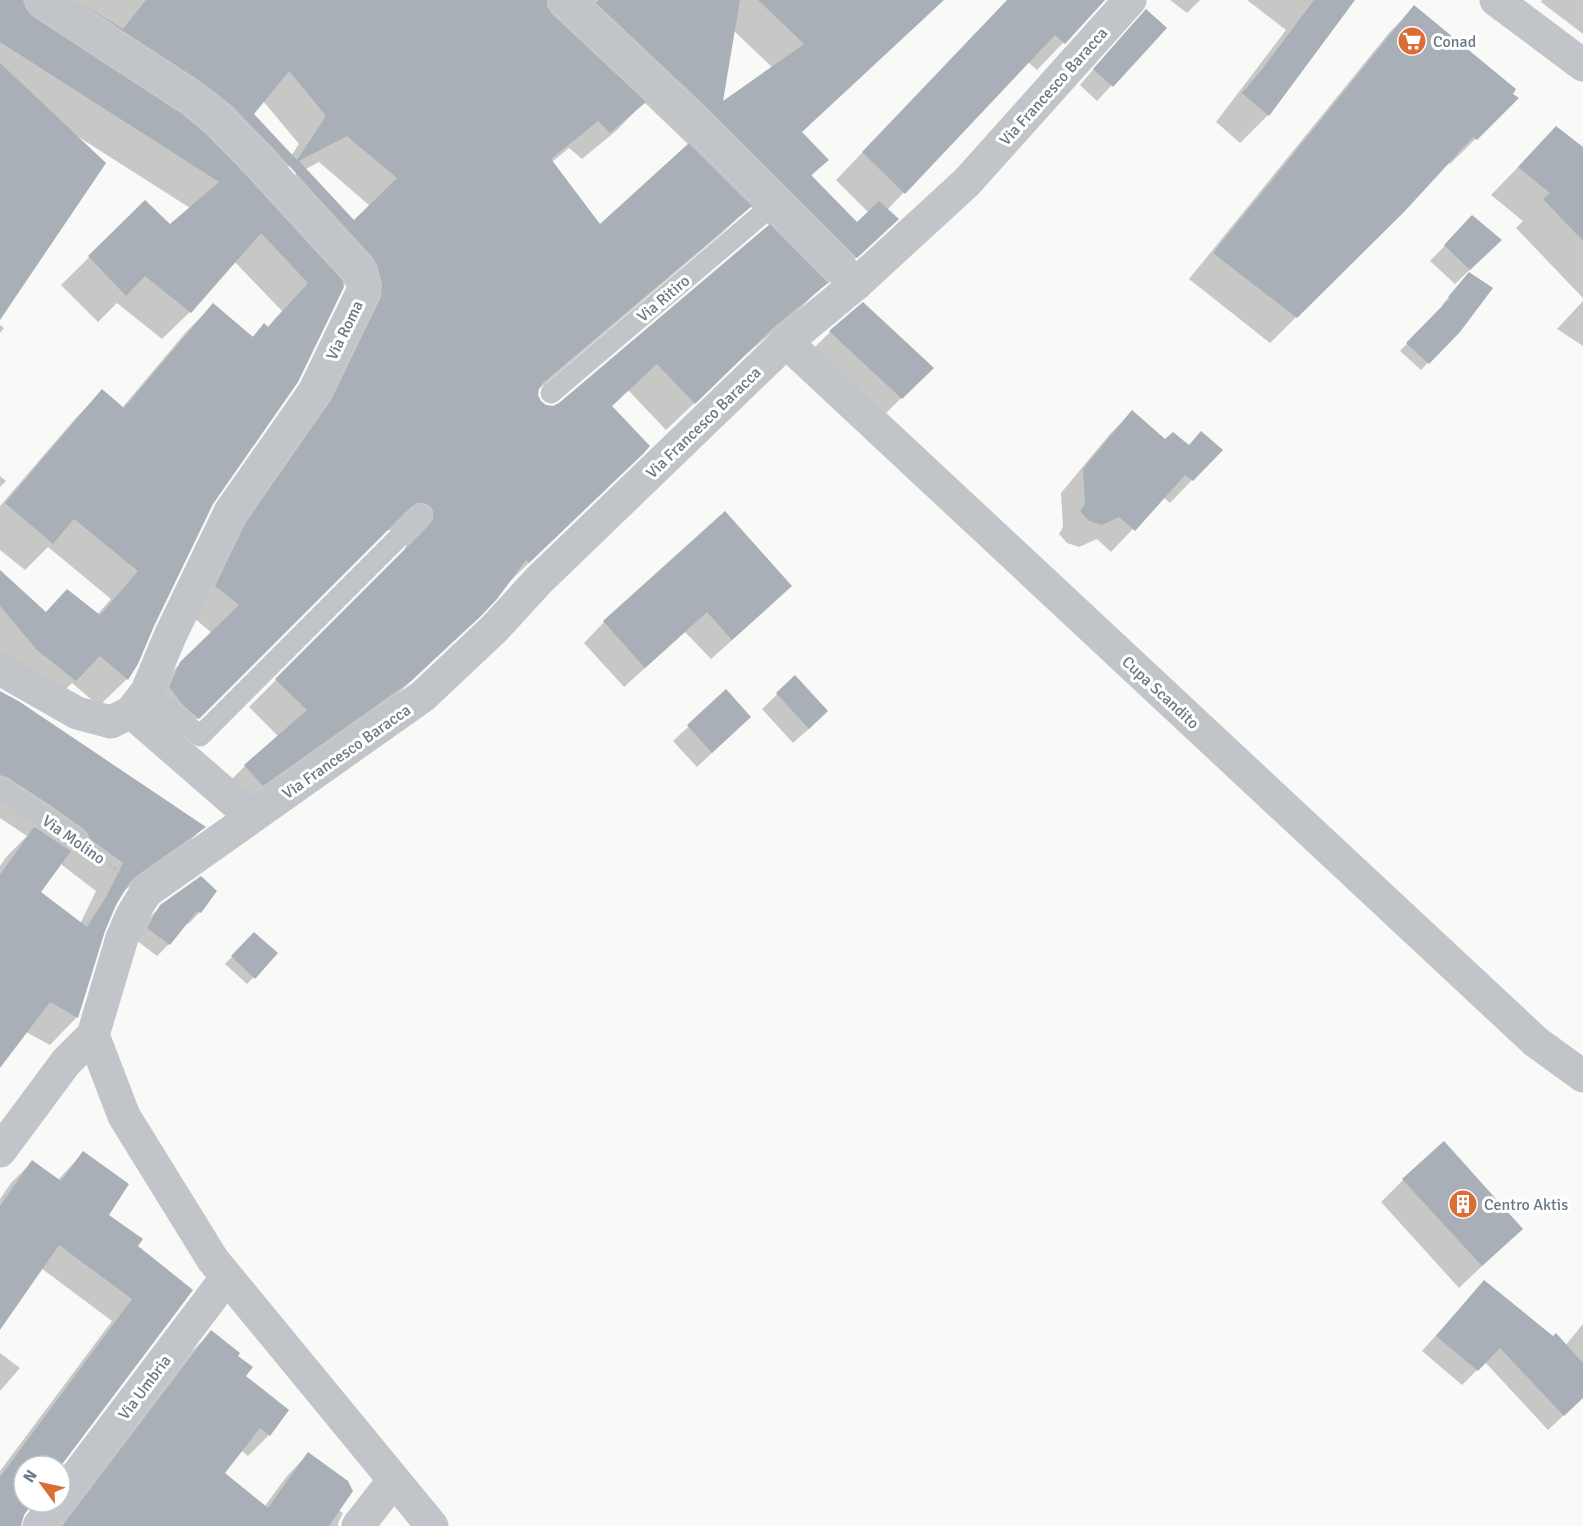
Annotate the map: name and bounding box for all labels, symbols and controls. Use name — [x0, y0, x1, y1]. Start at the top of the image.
street label: Via Francesco Baracca — [995, 23, 1112, 150]
supermarket icon: Conad — [1396, 25, 1428, 57]
place label: Conad — [1433, 32, 1476, 52]
street label: Via Ritiro — [633, 271, 694, 327]
street label: Via Roma — [322, 297, 368, 363]
street label: Via Francesco Baracca — [642, 363, 765, 483]
street label: Cupa Scandito — [1118, 652, 1203, 734]
street label: Via Francesco Baracca — [278, 700, 415, 804]
street label: Via Molino — [38, 811, 109, 869]
building icon: Centro Aktis — [1447, 1188, 1479, 1220]
place label: Centro Aktis — [1484, 1195, 1568, 1215]
street label: Via Umbria — [114, 1351, 176, 1424]
north arrow — [12, 1454, 72, 1514]
text: N — [19, 1466, 42, 1486]

